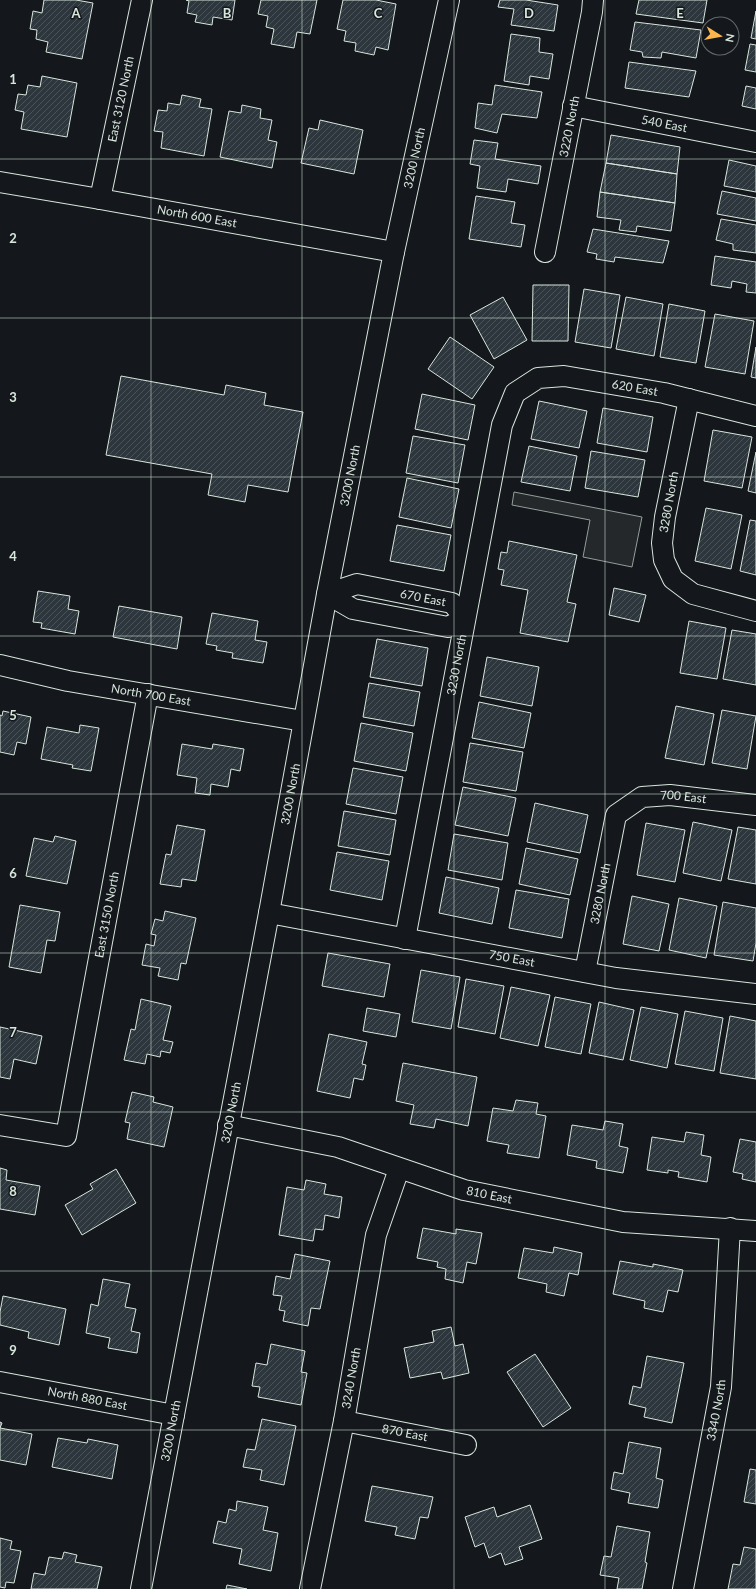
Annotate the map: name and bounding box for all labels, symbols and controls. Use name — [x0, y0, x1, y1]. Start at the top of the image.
text: A — [70, 5, 81, 21]
text: B — [223, 5, 232, 21]
text: C — [374, 5, 383, 21]
text: D — [524, 5, 534, 21]
text: E — [676, 5, 684, 21]
north arrow — [700, 16, 740, 56]
text: N — [723, 33, 737, 43]
street label: East 3120 North — [104, 55, 137, 143]
text: 1 — [9, 71, 17, 87]
street label: 3220 North — [556, 94, 582, 158]
street label: 540 East — [640, 112, 689, 135]
street label: 3200 North — [400, 126, 428, 190]
street label: North 600 East — [156, 201, 239, 231]
text: 2 — [9, 230, 17, 246]
street label: 620 East — [611, 376, 660, 399]
text: 3 — [9, 389, 17, 405]
street label: 3200 North — [336, 443, 363, 507]
street label: 3280 North — [656, 470, 681, 534]
text: 4 — [9, 548, 17, 564]
street label: 670 East — [399, 586, 448, 609]
street label: 3230 North — [443, 633, 469, 697]
street label: North 700 East — [110, 680, 193, 709]
text: 5 — [9, 707, 17, 723]
street label: 3200 North — [277, 762, 303, 826]
street label: 700 East — [660, 787, 708, 806]
street label: 3280 North — [587, 861, 613, 925]
text: 6 — [9, 865, 17, 881]
street label: East 3150 North — [91, 870, 122, 959]
street label: 750 East — [488, 946, 537, 970]
text: 7 — [9, 1024, 17, 1040]
street label: 3200 North — [218, 1080, 244, 1144]
text: 8 — [9, 1183, 17, 1199]
street label: 810 East — [465, 1183, 514, 1207]
text: 9 — [9, 1342, 17, 1358]
street label: 3240 North — [338, 1346, 364, 1410]
street label: 3340 North — [703, 1379, 728, 1442]
street label: North 880 East — [47, 1383, 129, 1413]
street label: 3200 North — [157, 1399, 184, 1463]
street label: 870 East — [381, 1421, 430, 1444]

